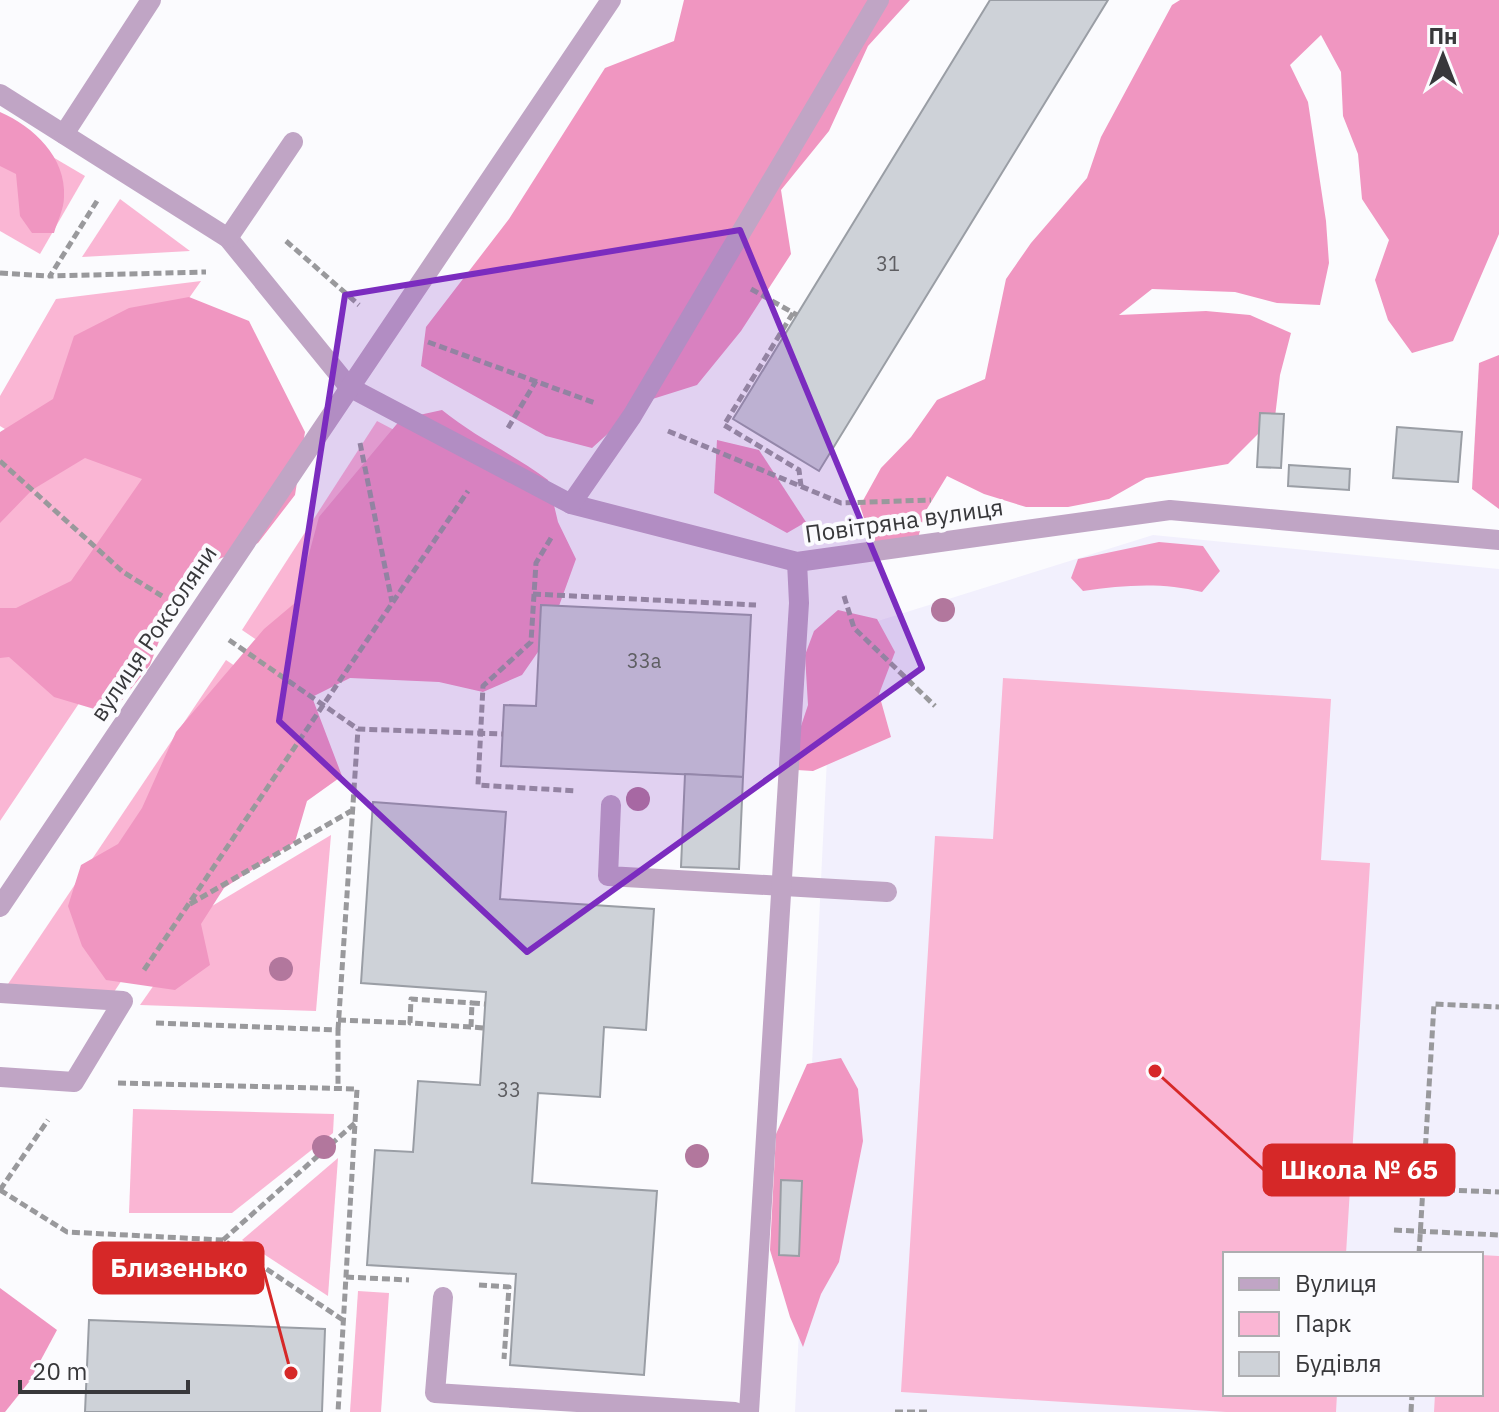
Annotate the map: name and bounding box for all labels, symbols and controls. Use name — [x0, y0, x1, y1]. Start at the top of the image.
north arrow — [1403, 16, 1483, 96]
text: Пн — [1428, 21, 1458, 50]
house number: 31 — [876, 250, 900, 277]
street label: Повітряна вулиця — [803, 490, 1005, 550]
street label: вулиця Роксоляни — [82, 539, 224, 727]
house number: 33а — [627, 647, 662, 674]
house number: 33 — [497, 1076, 521, 1103]
callout: Школа № 65 — [1264, 1145, 1454, 1195]
text: Школа № 65 — [1280, 1152, 1438, 1186]
callout: Близенько — [94, 1243, 263, 1293]
text: Близенько — [110, 1250, 248, 1284]
legend — [1223, 1252, 1483, 1396]
text: Вулиця — [1295, 1267, 1377, 1299]
text: Парк — [1295, 1307, 1352, 1339]
scale bar — [20, 1344, 188, 1394]
text: Будівля — [1295, 1347, 1382, 1379]
text: 20 m — [32, 1355, 87, 1387]

